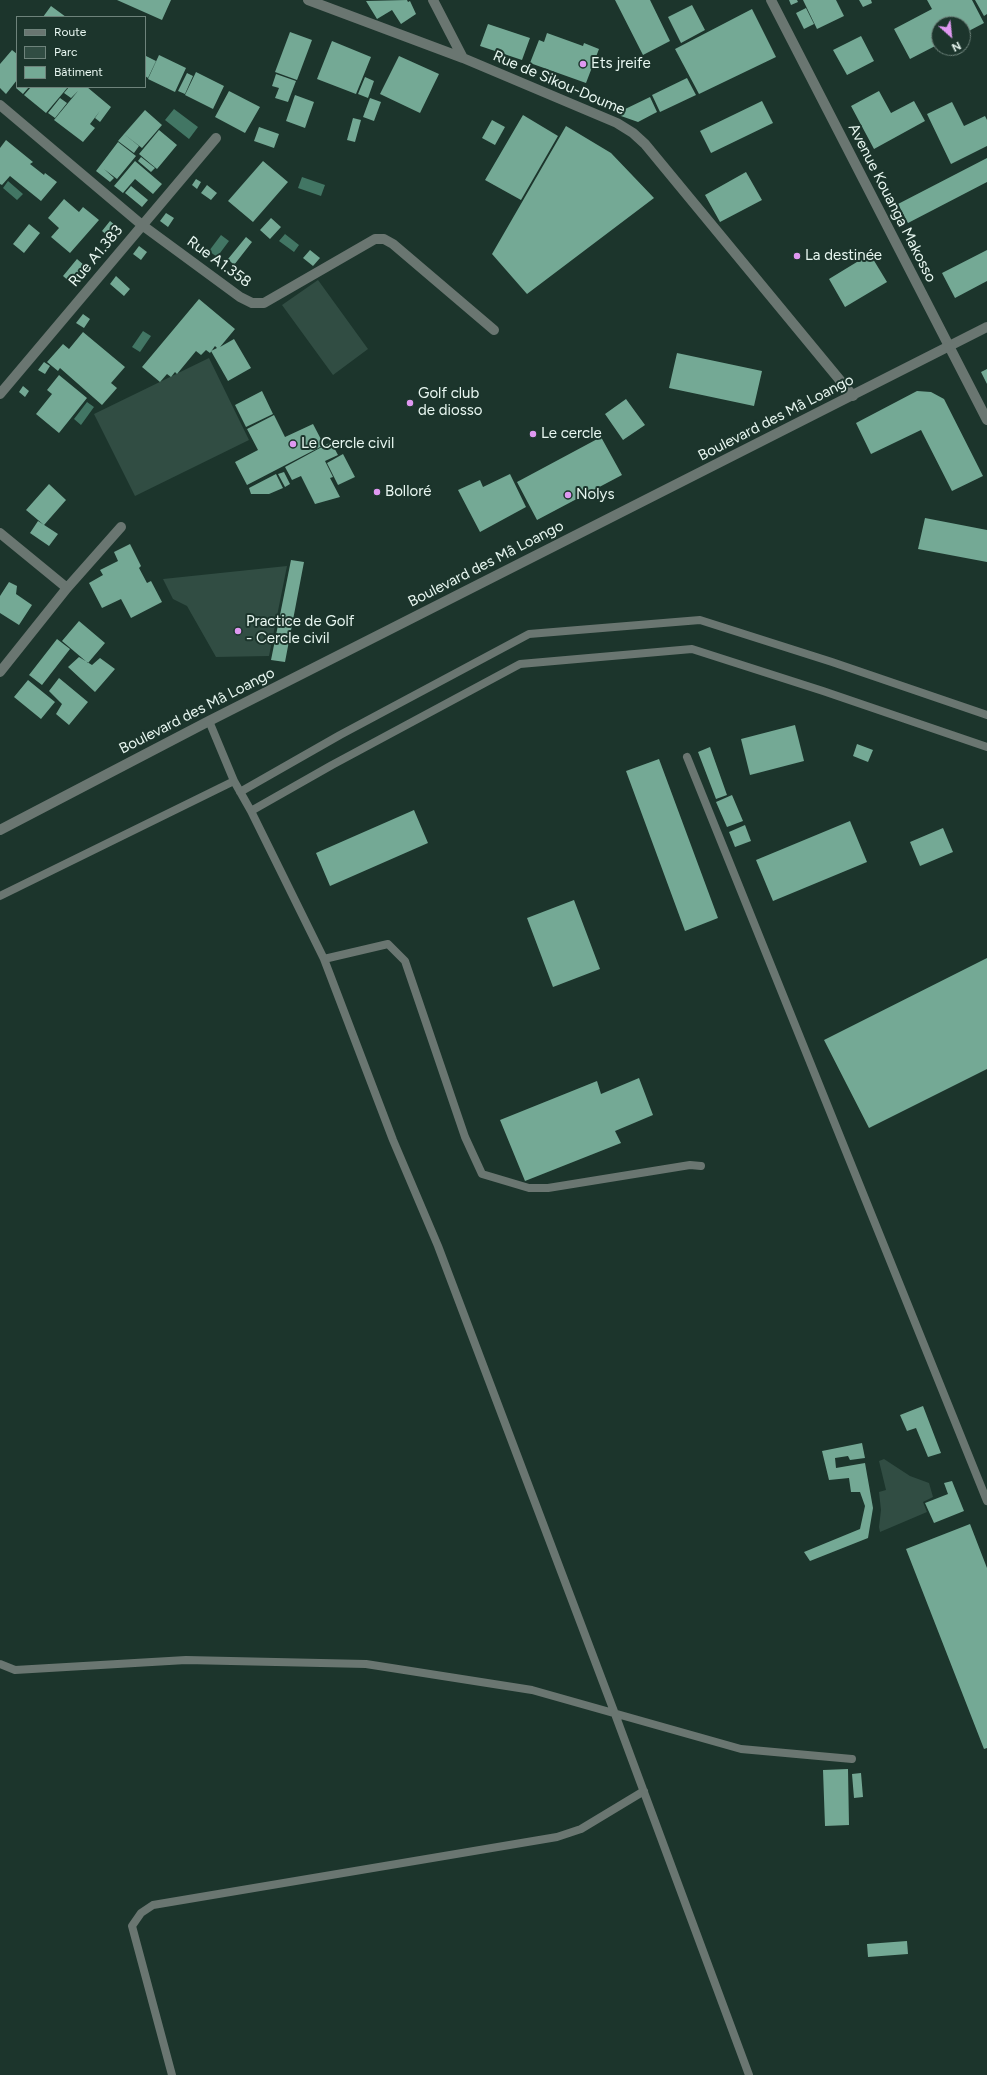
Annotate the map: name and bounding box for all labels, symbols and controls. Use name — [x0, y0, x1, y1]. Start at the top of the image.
legend — [16, 16, 146, 88]
north arrow — [931, 16, 971, 56]
text: Route — [54, 25, 86, 39]
text: N — [949, 39, 963, 54]
text: Parc — [54, 45, 78, 59]
street label: Rue de Sikou-Doume — [490, 47, 628, 119]
place label: Ets jreife — [591, 55, 651, 73]
marker: Ets jreife — [578, 59, 588, 69]
text: Bâtiment — [54, 65, 103, 79]
street label: Avenue Kouanga Makosso — [844, 121, 940, 285]
street label: Rue A1.383 — [65, 222, 127, 290]
street label: Rue A1.358 — [183, 233, 255, 291]
place label: La destinée — [805, 247, 882, 265]
marker: La destinée — [792, 251, 802, 261]
street label: Boulevard des Mâ Loango — [695, 371, 857, 465]
place label: Golf club de diosso — [418, 385, 482, 420]
marker: Golf club de diosso — [405, 398, 415, 408]
place label: Le cercle — [541, 425, 602, 443]
marker: Le cercle — [528, 429, 538, 439]
place label: Le Cercle civil — [301, 435, 394, 453]
marker: Le Cercle civil — [288, 439, 298, 449]
place label: Bolloré — [385, 483, 431, 501]
place label: Nolys — [576, 486, 614, 504]
marker: Bolloré — [372, 487, 382, 497]
marker: Nolys — [563, 490, 573, 500]
street label: Boulevard des Mâ Loango — [405, 517, 567, 611]
place label: Practice de Golf - Cercle civil — [246, 613, 354, 648]
marker: Practice de Golf - Cercle civil — [233, 626, 243, 636]
street label: Boulevard des Mâ Loango — [116, 664, 278, 758]

